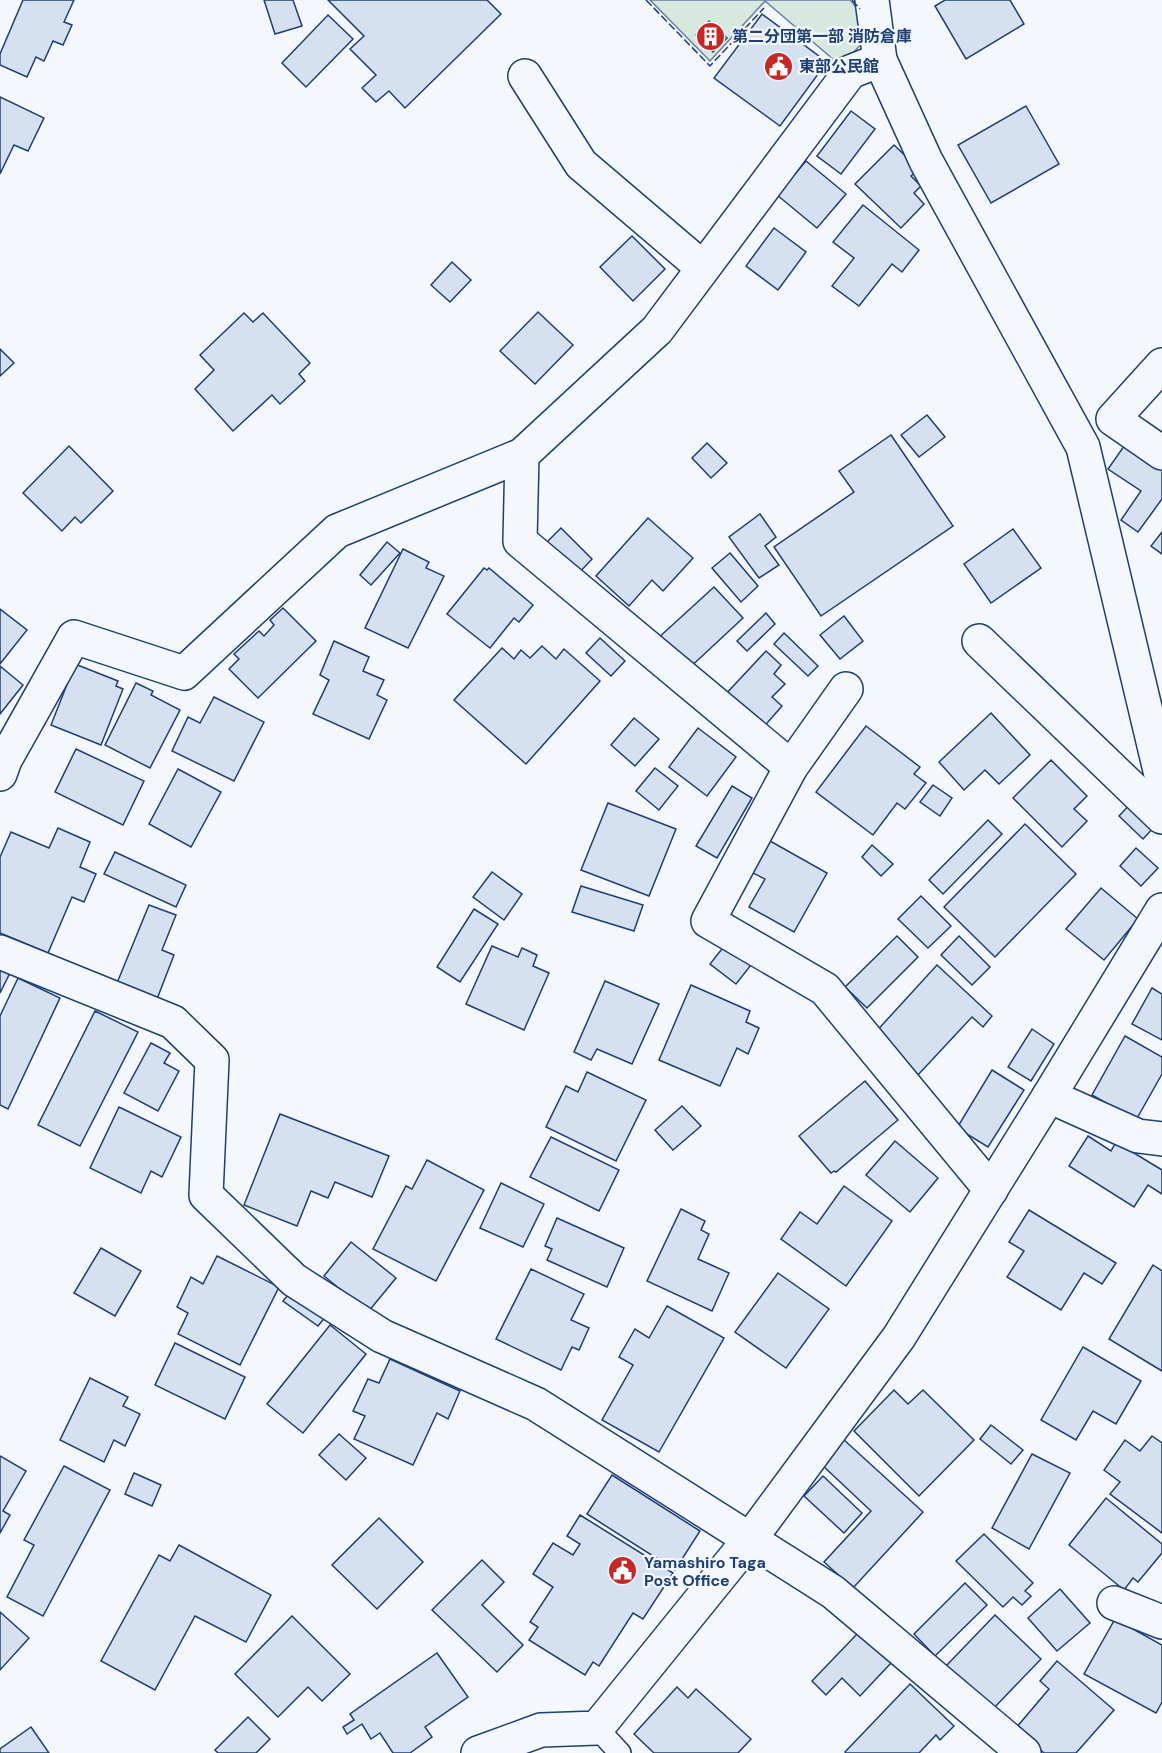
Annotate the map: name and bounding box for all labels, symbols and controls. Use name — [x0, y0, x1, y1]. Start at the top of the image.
building icon: 第二分団第一部 消防倉庫 — [695, 20, 727, 52]
place label: 第二分団第一部 消防倉庫 — [732, 26, 912, 47]
public building icon: 東部公民館 — [762, 50, 794, 82]
place label: 東部公民館 — [799, 56, 879, 77]
place label: Yamashiro Taga Post Office — [644, 1552, 766, 1591]
public building icon: Yamashiro Taga Post Office — [607, 1555, 639, 1587]

